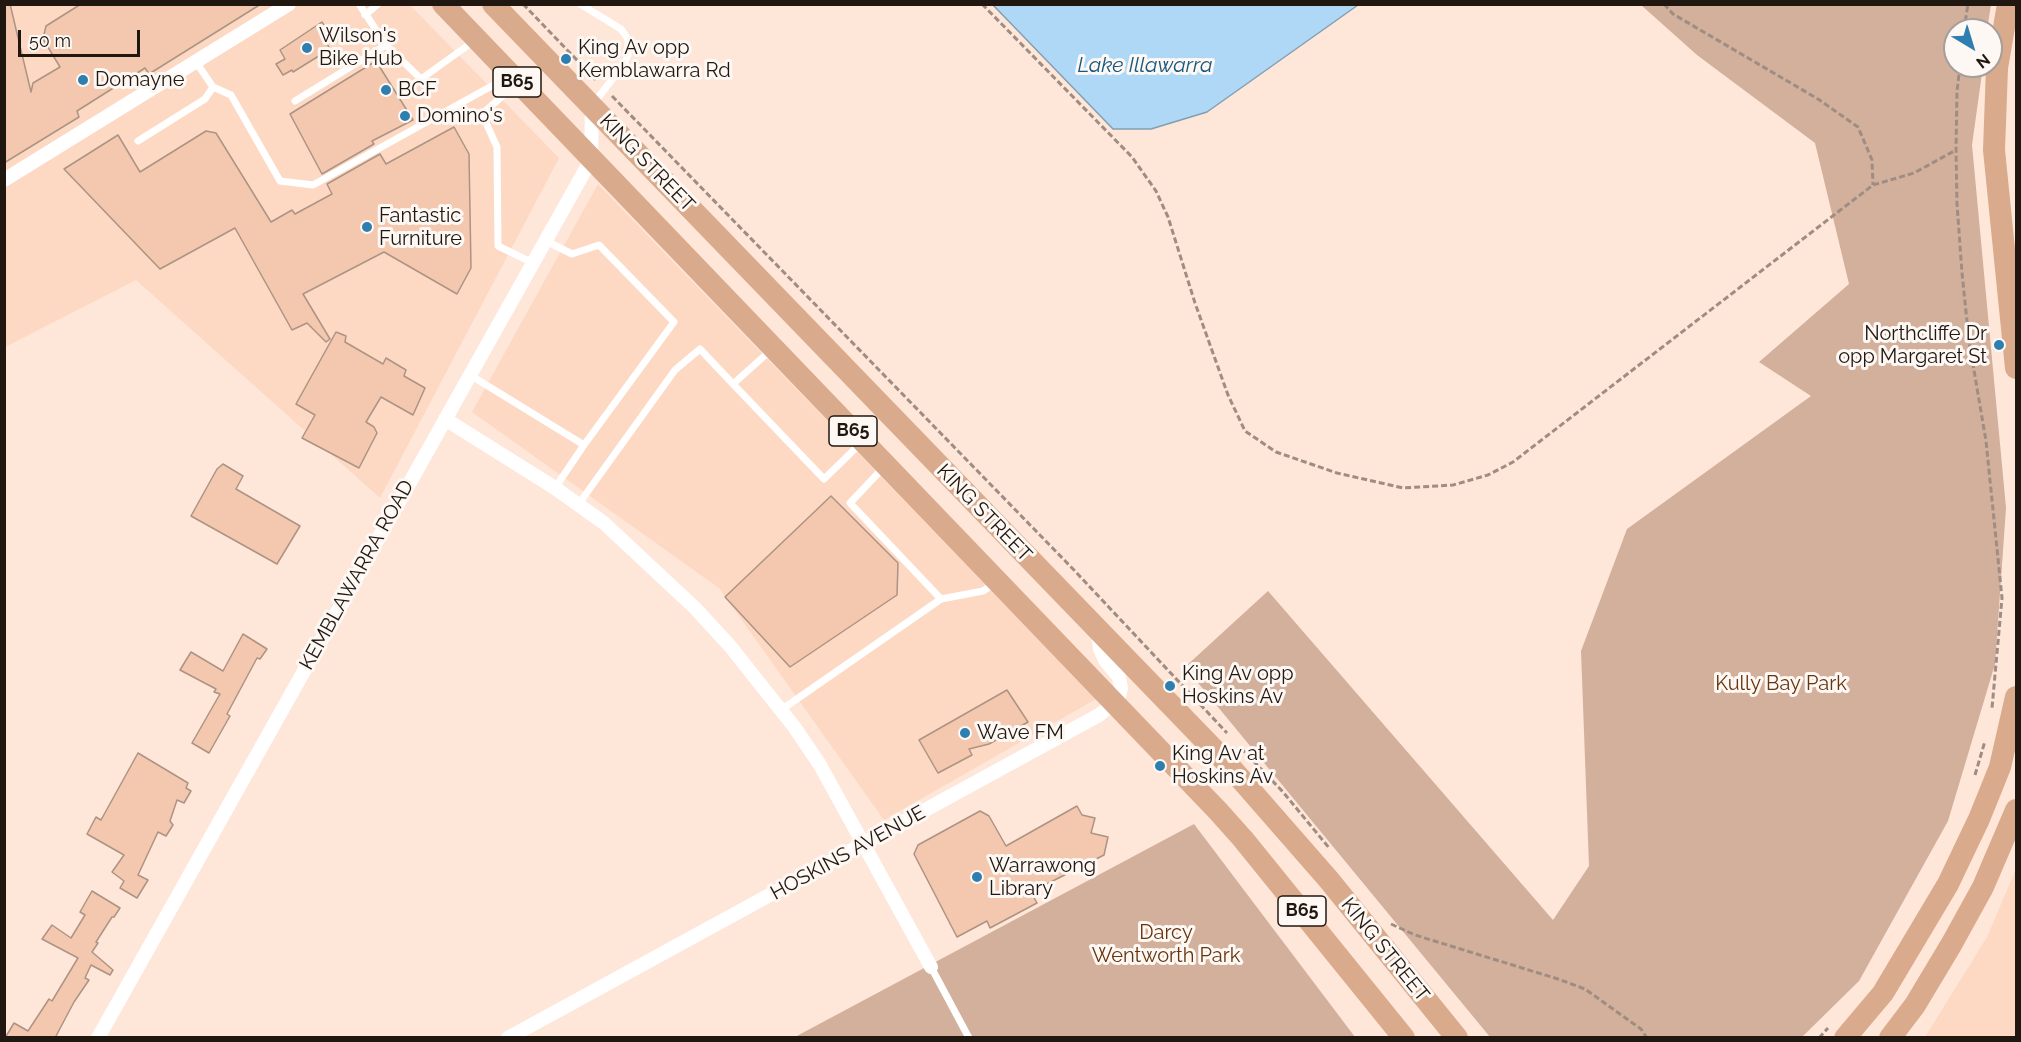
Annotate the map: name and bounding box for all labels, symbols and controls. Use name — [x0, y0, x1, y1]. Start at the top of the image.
scale bar — [21, 18, 142, 56]
north arrow — [1943, 18, 2003, 78]
place label: Wilson's Bike Hub — [319, 24, 403, 71]
text: 50 m — [29, 30, 71, 51]
place label: King Av opp Kemblawarra Rd — [578, 36, 731, 83]
marker: Wilson's Bike Hub — [300, 41, 314, 55]
text: N — [1972, 50, 1994, 72]
marker: King Av opp Kemblawarra Rd — [559, 52, 573, 66]
water label: Lake Illawarra — [1077, 53, 1213, 79]
road number: B65 — [493, 67, 541, 97]
place label: Domayne — [95, 68, 184, 92]
marker: Domayne — [76, 73, 90, 87]
place label: BCF — [398, 78, 437, 102]
marker: BCF — [379, 83, 393, 97]
place label: Domino's — [417, 104, 503, 128]
marker: Domino's — [398, 109, 412, 123]
street label: KING STREET — [594, 109, 700, 217]
place label: Fantastic Furniture — [379, 204, 462, 251]
marker: Fantastic Furniture — [360, 220, 374, 234]
place label: Northcliffe Dr opp Margaret St — [1838, 322, 1987, 369]
marker: Northcliffe Dr opp Margaret St — [1992, 338, 2006, 352]
road number: B65 — [829, 416, 877, 446]
street label: KING STREET — [931, 459, 1037, 567]
street label: KEMBLAWARRA ROAD — [295, 476, 419, 674]
place label: King Av opp Hoskins Av — [1182, 662, 1294, 709]
park label: Kully Bay Park — [1715, 672, 1847, 696]
marker: King Av opp Hoskins Av — [1163, 679, 1177, 693]
place label: Wave FM — [977, 721, 1064, 745]
marker: Wave FM — [958, 726, 972, 740]
place label: King Av at Hoskins Av — [1172, 742, 1273, 789]
marker: King Av at Hoskins Av — [1153, 759, 1167, 773]
street label: HOSKINS AVENUE — [766, 801, 930, 905]
place label: Warrawong Library — [989, 854, 1096, 901]
marker: Warrawong Library — [970, 870, 984, 884]
street label: KING STREET — [1336, 893, 1434, 1007]
road number: B65 — [1278, 896, 1326, 926]
park label: Darcy Wentworth Park — [1092, 921, 1240, 968]

